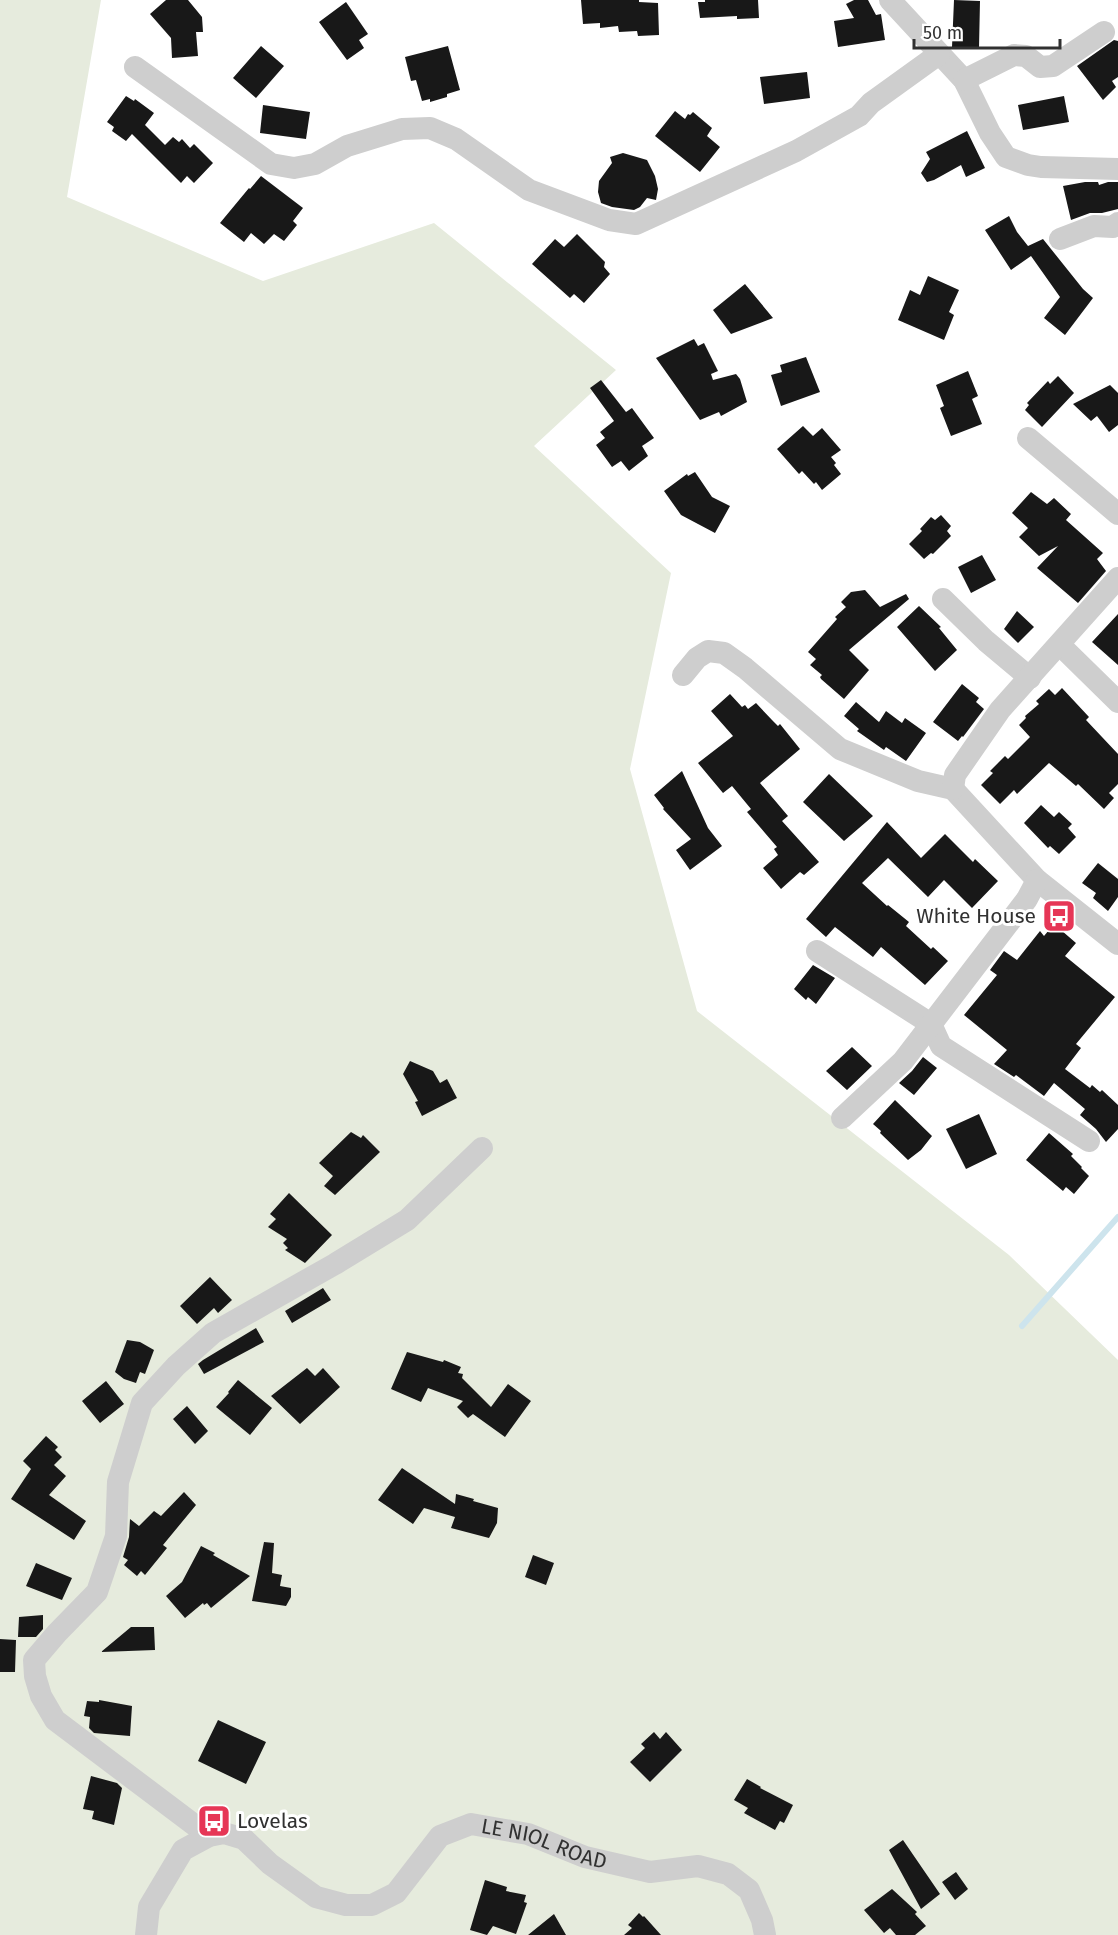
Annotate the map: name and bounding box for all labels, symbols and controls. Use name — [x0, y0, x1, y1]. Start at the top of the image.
scale bar — [914, 12, 1060, 50]
text: 50 m — [923, 22, 962, 44]
bus stop icon: White House — [1041, 898, 1077, 934]
place label: White House — [916, 903, 1036, 929]
bus stop icon: Lovelas — [196, 1803, 232, 1839]
place label: Lovelas — [237, 1808, 308, 1834]
street label: LE NIOL ROAD — [479, 1813, 609, 1875]

